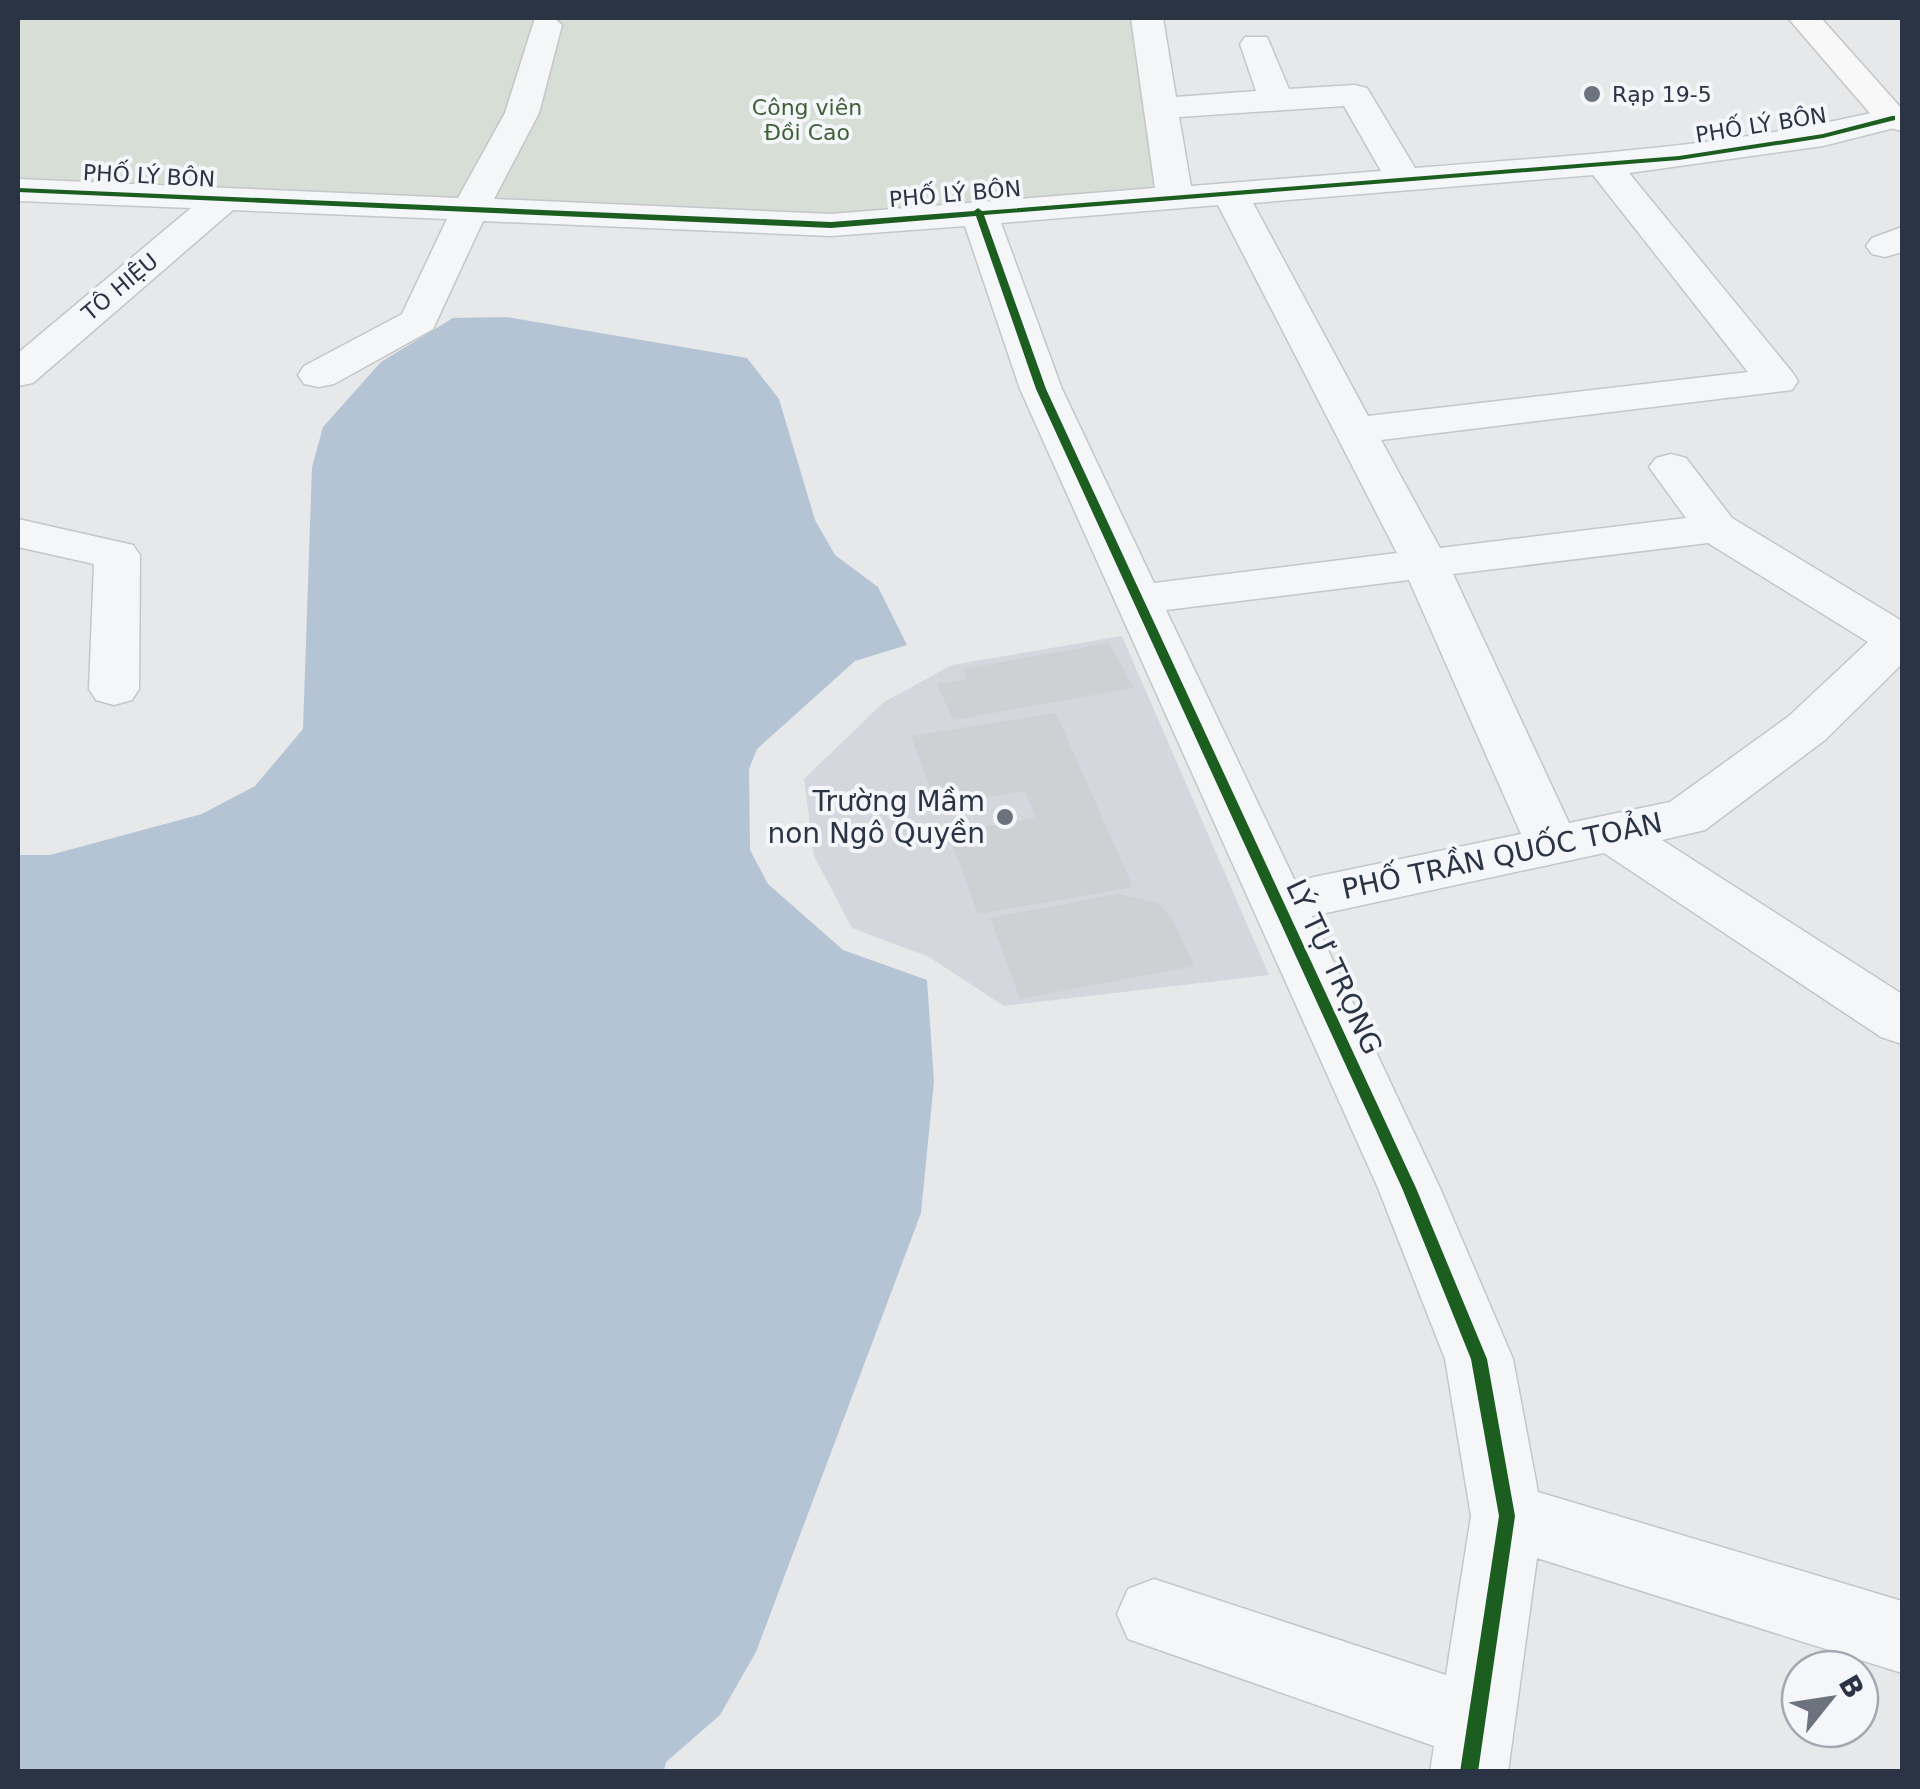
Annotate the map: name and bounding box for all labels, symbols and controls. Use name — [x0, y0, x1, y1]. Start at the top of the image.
place label: Rạp 19-5 — [1612, 82, 1712, 107]
marker: Rạp 19-5 — [1581, 83, 1603, 105]
park label: Công viên Đồi Cao — [752, 95, 862, 145]
street label: PHỐ LÝ BÔN — [1693, 99, 1828, 148]
street label: PHỐ LÝ BÔN — [82, 157, 216, 192]
street label: PHỐ LÝ BÔN — [888, 173, 1022, 212]
street label: TÔ HIỆU — [76, 248, 163, 326]
place label: Trường Mầm non Ngô Quyền — [767, 785, 985, 850]
street label: PHỐ TRẦN QUỐC TOẢN — [1338, 802, 1665, 906]
marker: Trường Mầm non Ngô Quyền — [994, 806, 1016, 828]
street label: LÝ TỰ TRỌNG — [1279, 874, 1390, 1060]
north arrow — [1780, 1649, 1880, 1749]
text: B — [1832, 1669, 1871, 1704]

